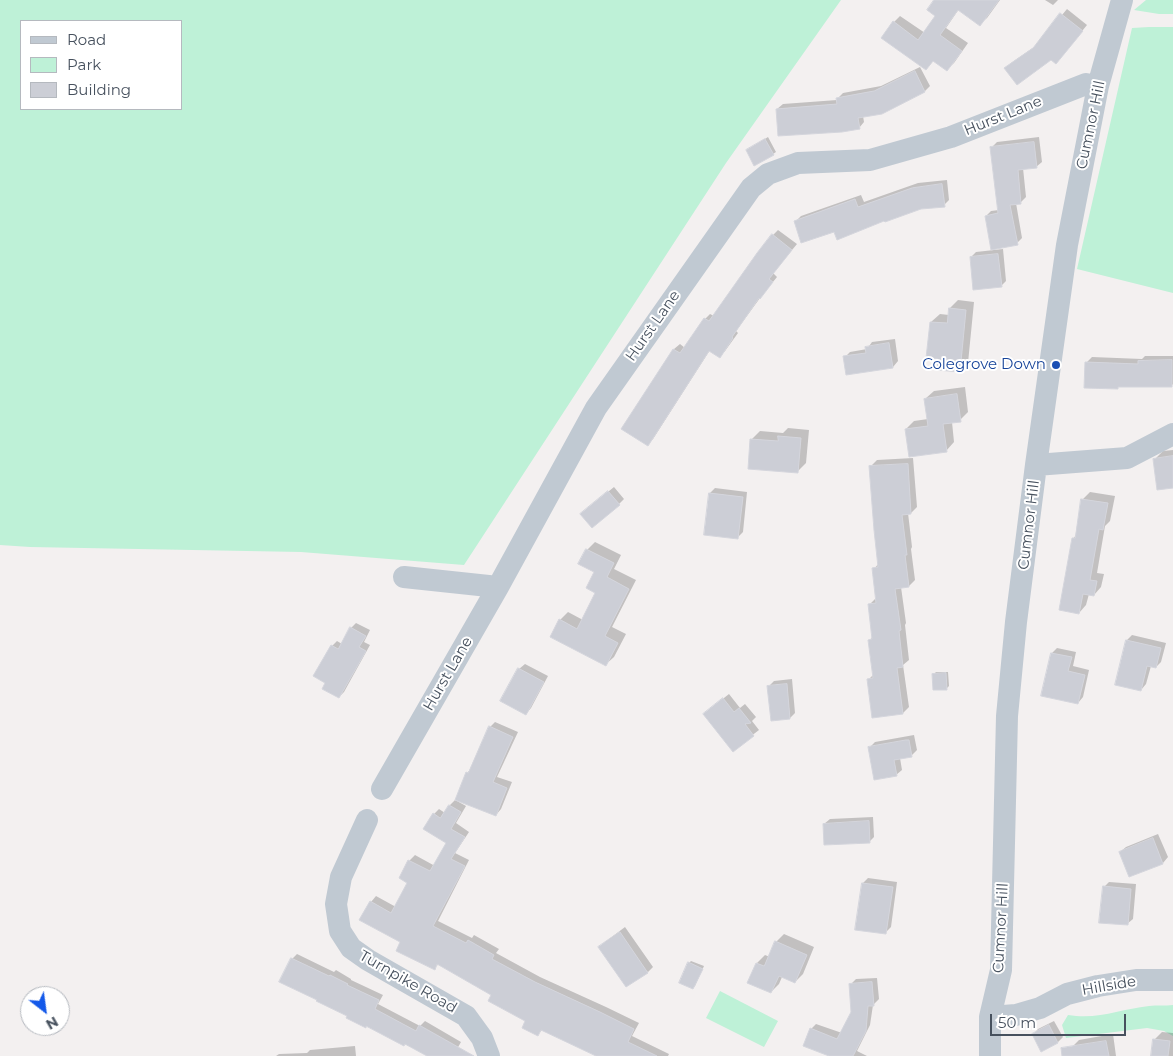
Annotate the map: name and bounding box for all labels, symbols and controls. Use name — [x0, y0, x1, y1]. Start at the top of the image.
legend — [20, 20, 182, 110]
text: Road — [67, 30, 106, 49]
text: Park — [67, 55, 101, 74]
street label: Cumnor Hill — [1073, 79, 1109, 171]
text: Building — [67, 80, 131, 99]
street label: Hurst Lane — [961, 92, 1045, 140]
street label: Hurst Lane — [622, 287, 684, 365]
place label: Colegrove Down — [922, 356, 1046, 374]
marker: Colegrove Down — [1050, 359, 1062, 371]
street label: Cumnor Hill — [1015, 479, 1043, 571]
street label: Hurst Lane — [420, 634, 476, 714]
street label: Cumnor Hill — [990, 883, 1012, 973]
street label: Turnpike Road — [356, 947, 460, 1017]
street label: Hillside — [1080, 972, 1138, 1000]
north arrow — [20, 986, 70, 1036]
scale bar — [993, 1004, 1129, 1036]
text: N — [43, 1013, 61, 1034]
text: 50 m — [998, 1013, 1036, 1032]

